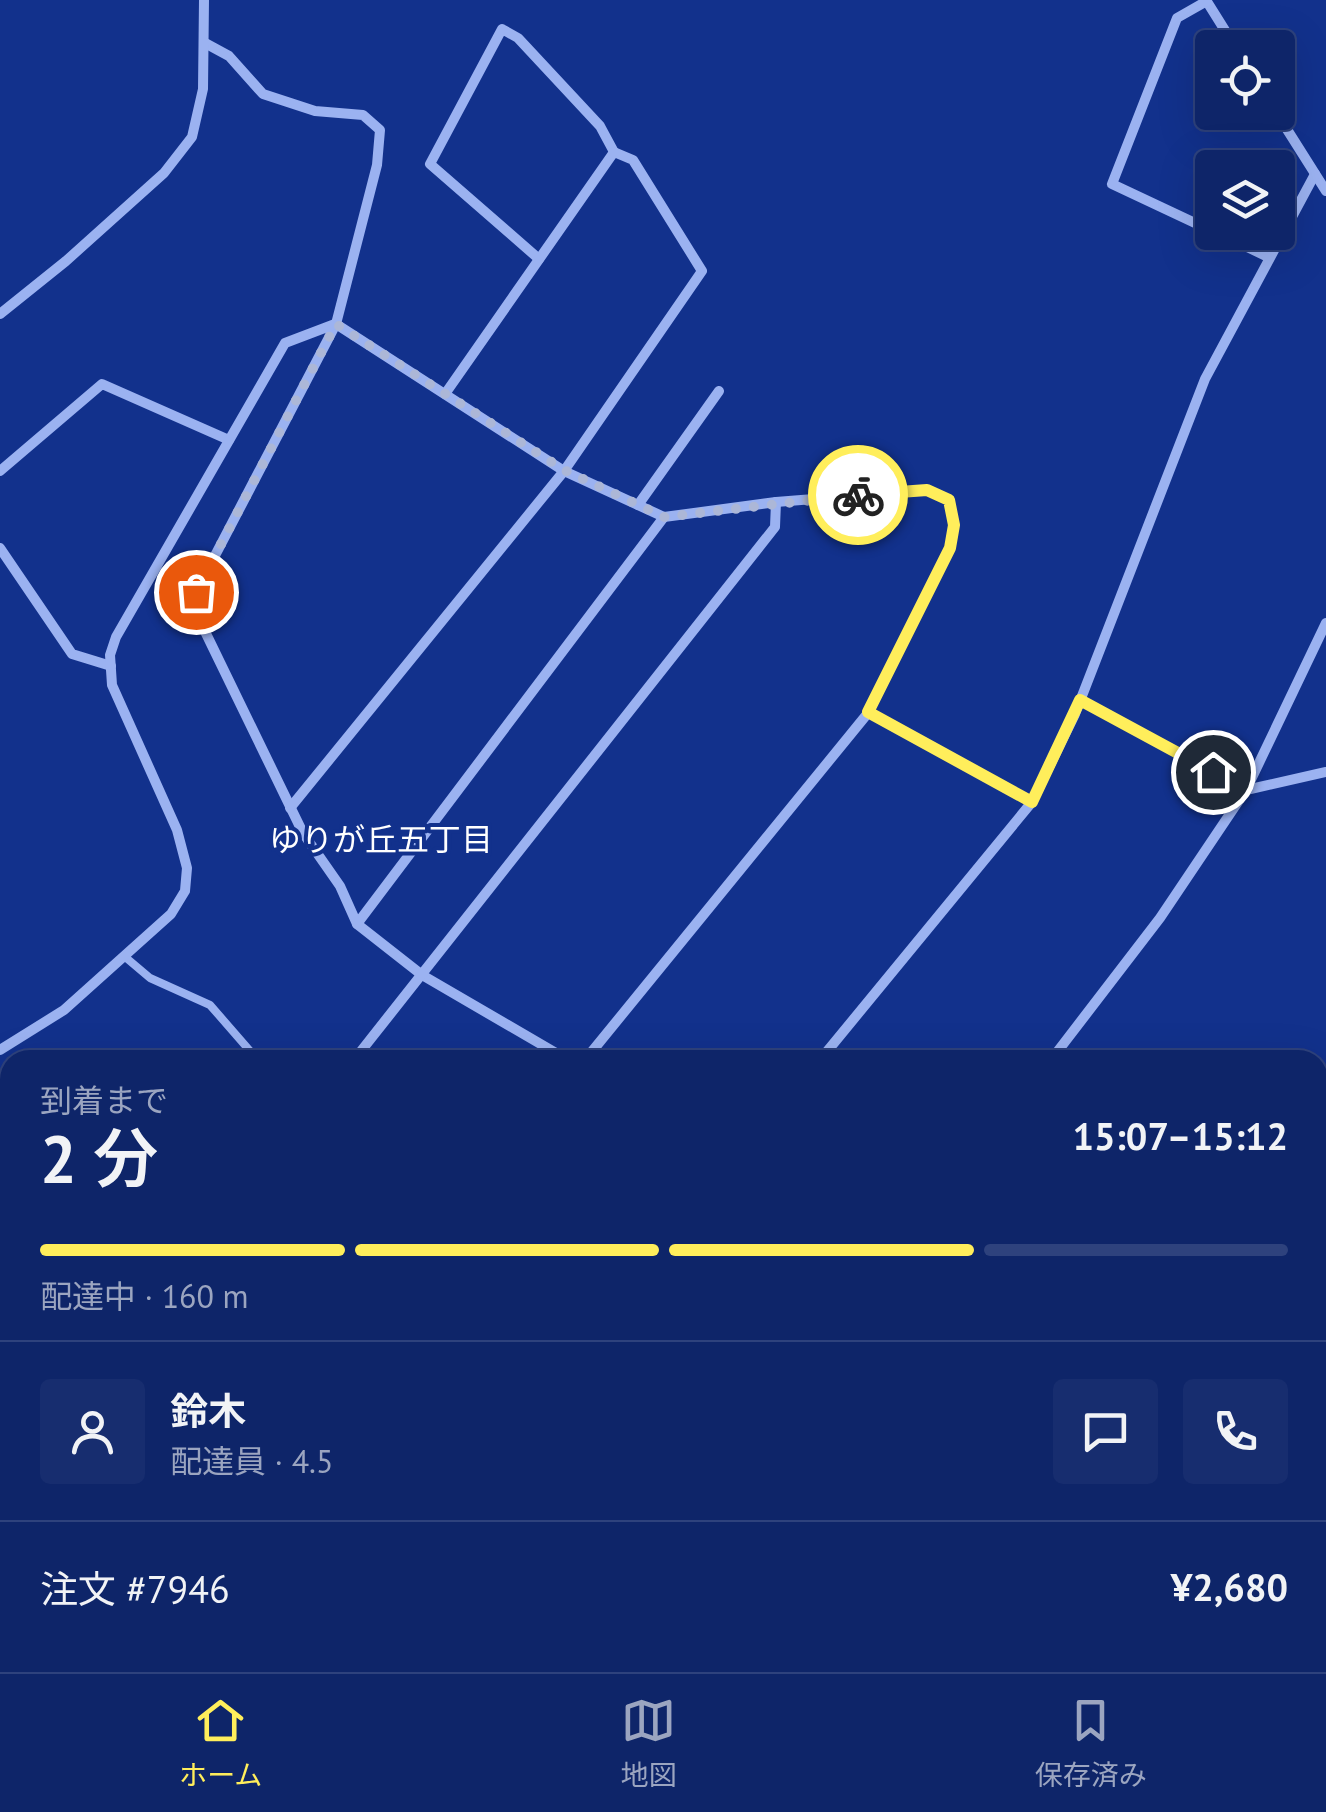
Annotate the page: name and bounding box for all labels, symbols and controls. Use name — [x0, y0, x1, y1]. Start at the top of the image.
map controls — [1195, 30, 1295, 250]
button: locate — [1195, 30, 1295, 130]
button: layers — [1195, 150, 1295, 250]
courier — [808, 445, 908, 545]
icon: bike — [831, 468, 886, 523]
pin — [154, 550, 239, 635]
icon: bag — [169, 565, 224, 620]
pin — [1171, 730, 1256, 815]
icon: home — [1186, 745, 1241, 800]
district label: ゆりが丘五丁目 — [269, 818, 493, 860]
text: 到着まで — [40, 1079, 168, 1121]
text: 15:07–15:12 — [1073, 1111, 1288, 1160]
text: 2 分 — [40, 1116, 158, 1200]
text: 配達中 · 160 m — [40, 1275, 248, 1317]
button: person — [40, 1379, 145, 1484]
button: chat — [1053, 1379, 1158, 1484]
button: phone — [1183, 1379, 1288, 1484]
text: 鈴木 — [170, 1386, 246, 1435]
text: 配達員 · 4.5 — [170, 1440, 333, 1482]
text: ¥2,680 — [1171, 1562, 1288, 1611]
text: 注文 #7946 — [40, 1564, 230, 1613]
tab: ホーム — [179, 1693, 262, 1793]
tab: 地図 — [621, 1693, 677, 1793]
tab: 保存済み — [1035, 1693, 1147, 1793]

